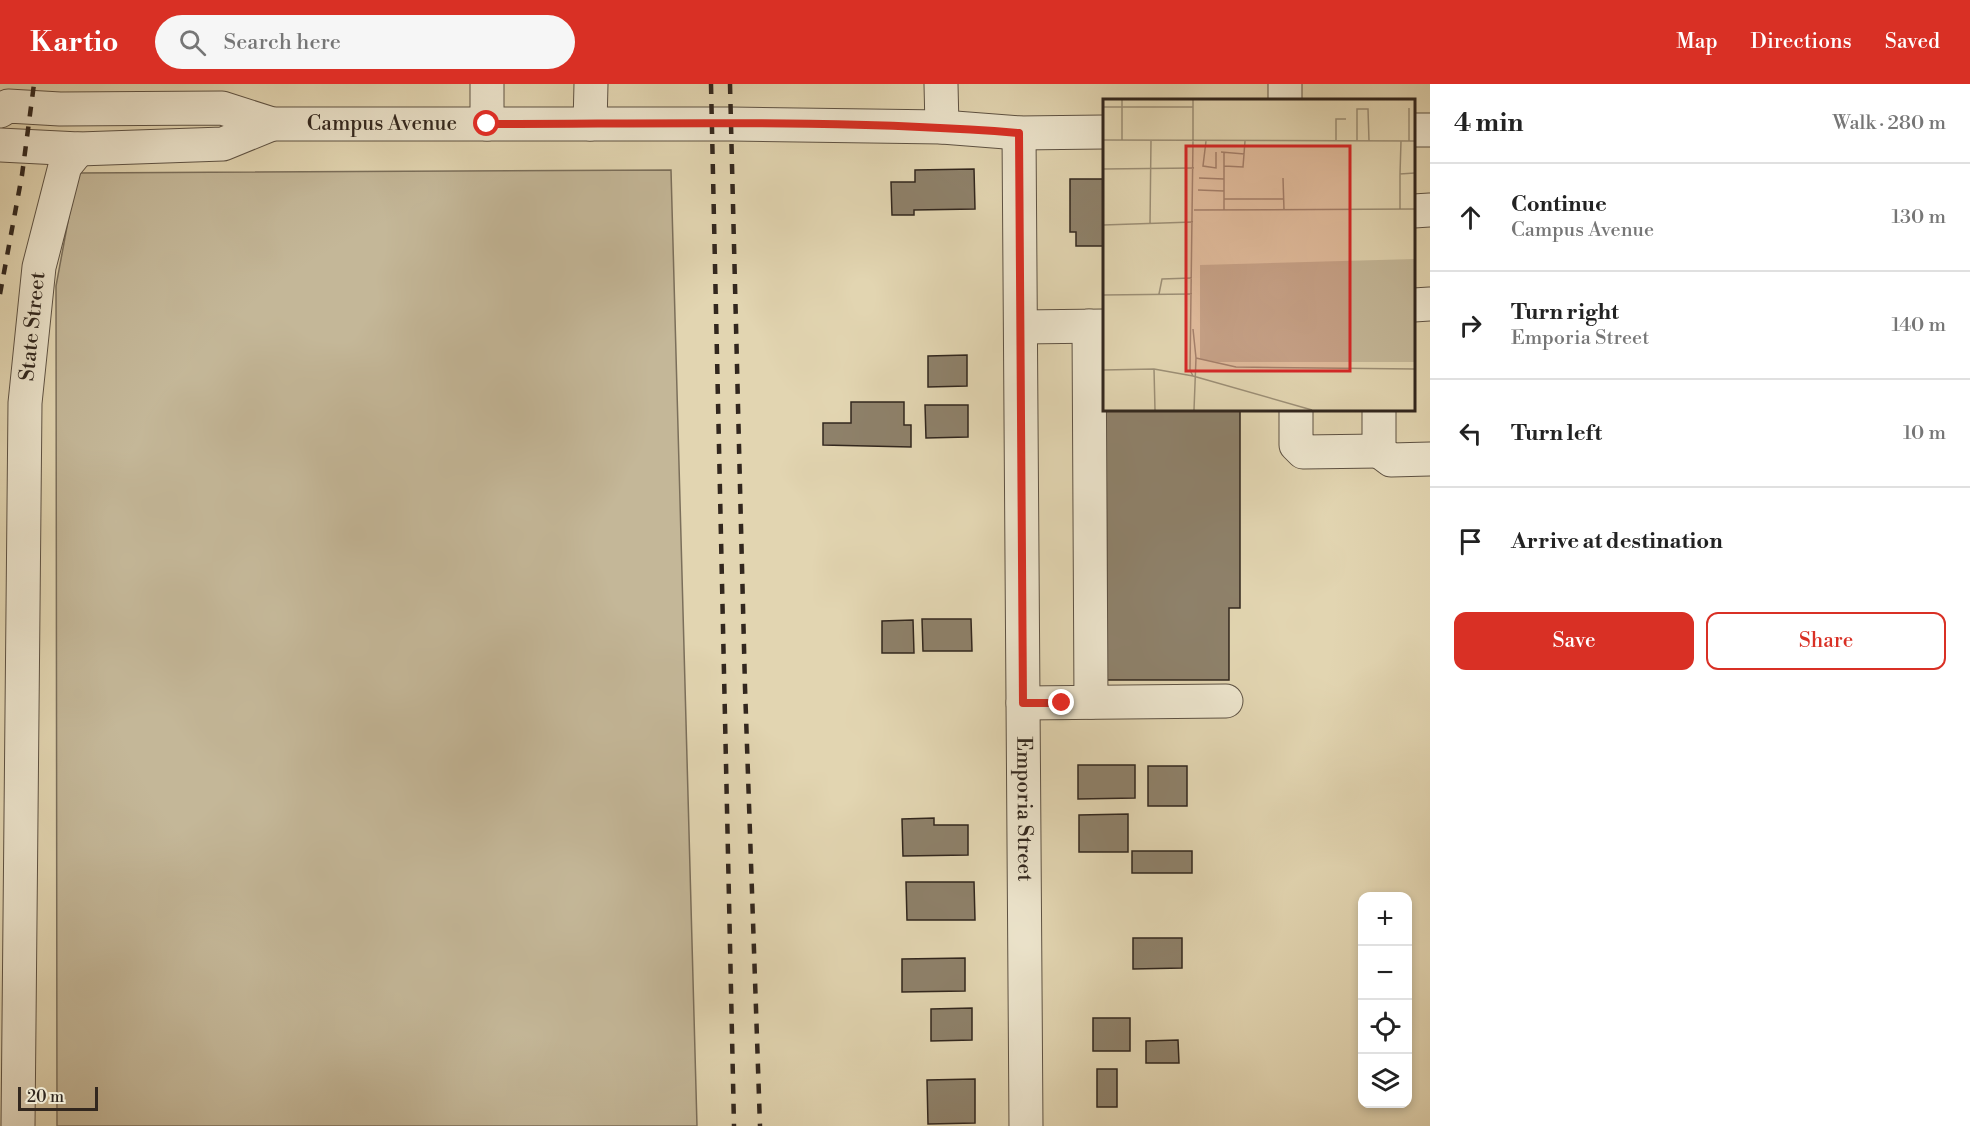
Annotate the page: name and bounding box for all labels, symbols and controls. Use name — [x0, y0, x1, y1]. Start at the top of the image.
search box — [155, 15, 575, 69]
text: Kartio — [30, 25, 119, 60]
icon: search — [176, 26, 209, 59]
text: Search here — [224, 29, 341, 56]
text: Map — [1676, 29, 1718, 55]
text: Directions — [1751, 29, 1852, 55]
text: Saved — [1885, 29, 1940, 55]
inset map — [1103, 99, 1415, 411]
text: 4 min — [1454, 107, 1524, 139]
route start — [473, 110, 499, 136]
street label: Campus Avenue — [307, 111, 457, 137]
text: Walk · 280 m — [1833, 111, 1946, 136]
text: Continue — [1511, 191, 1607, 218]
icon: ahead — [1454, 201, 1487, 234]
text: 130 m — [1891, 205, 1946, 230]
text: Campus Avenue — [1511, 218, 1654, 243]
street label: State Street — [14, 270, 51, 382]
text: Turn right — [1511, 299, 1619, 326]
icon: right — [1454, 309, 1487, 342]
text: 140 m — [1891, 313, 1946, 338]
text: Emporia Street — [1511, 326, 1649, 351]
icon: left — [1454, 417, 1487, 450]
text: Turn left — [1511, 420, 1602, 447]
text: 10 m — [1903, 421, 1946, 446]
icon: arrive — [1454, 525, 1487, 558]
text: Arrive at destination — [1511, 528, 1723, 555]
button: Save — [1454, 612, 1694, 670]
button: Share — [1706, 612, 1946, 670]
route end — [1048, 689, 1074, 715]
street label: Emporia Street — [1010, 736, 1037, 882]
map controls — [1358, 892, 1412, 1108]
button: + — [1358, 892, 1412, 946]
button: − — [1358, 946, 1412, 1000]
button: locate — [1358, 1000, 1412, 1054]
button: layers — [1358, 1054, 1412, 1108]
scale bar — [18, 1084, 98, 1112]
text: 20 m — [27, 1087, 64, 1107]

